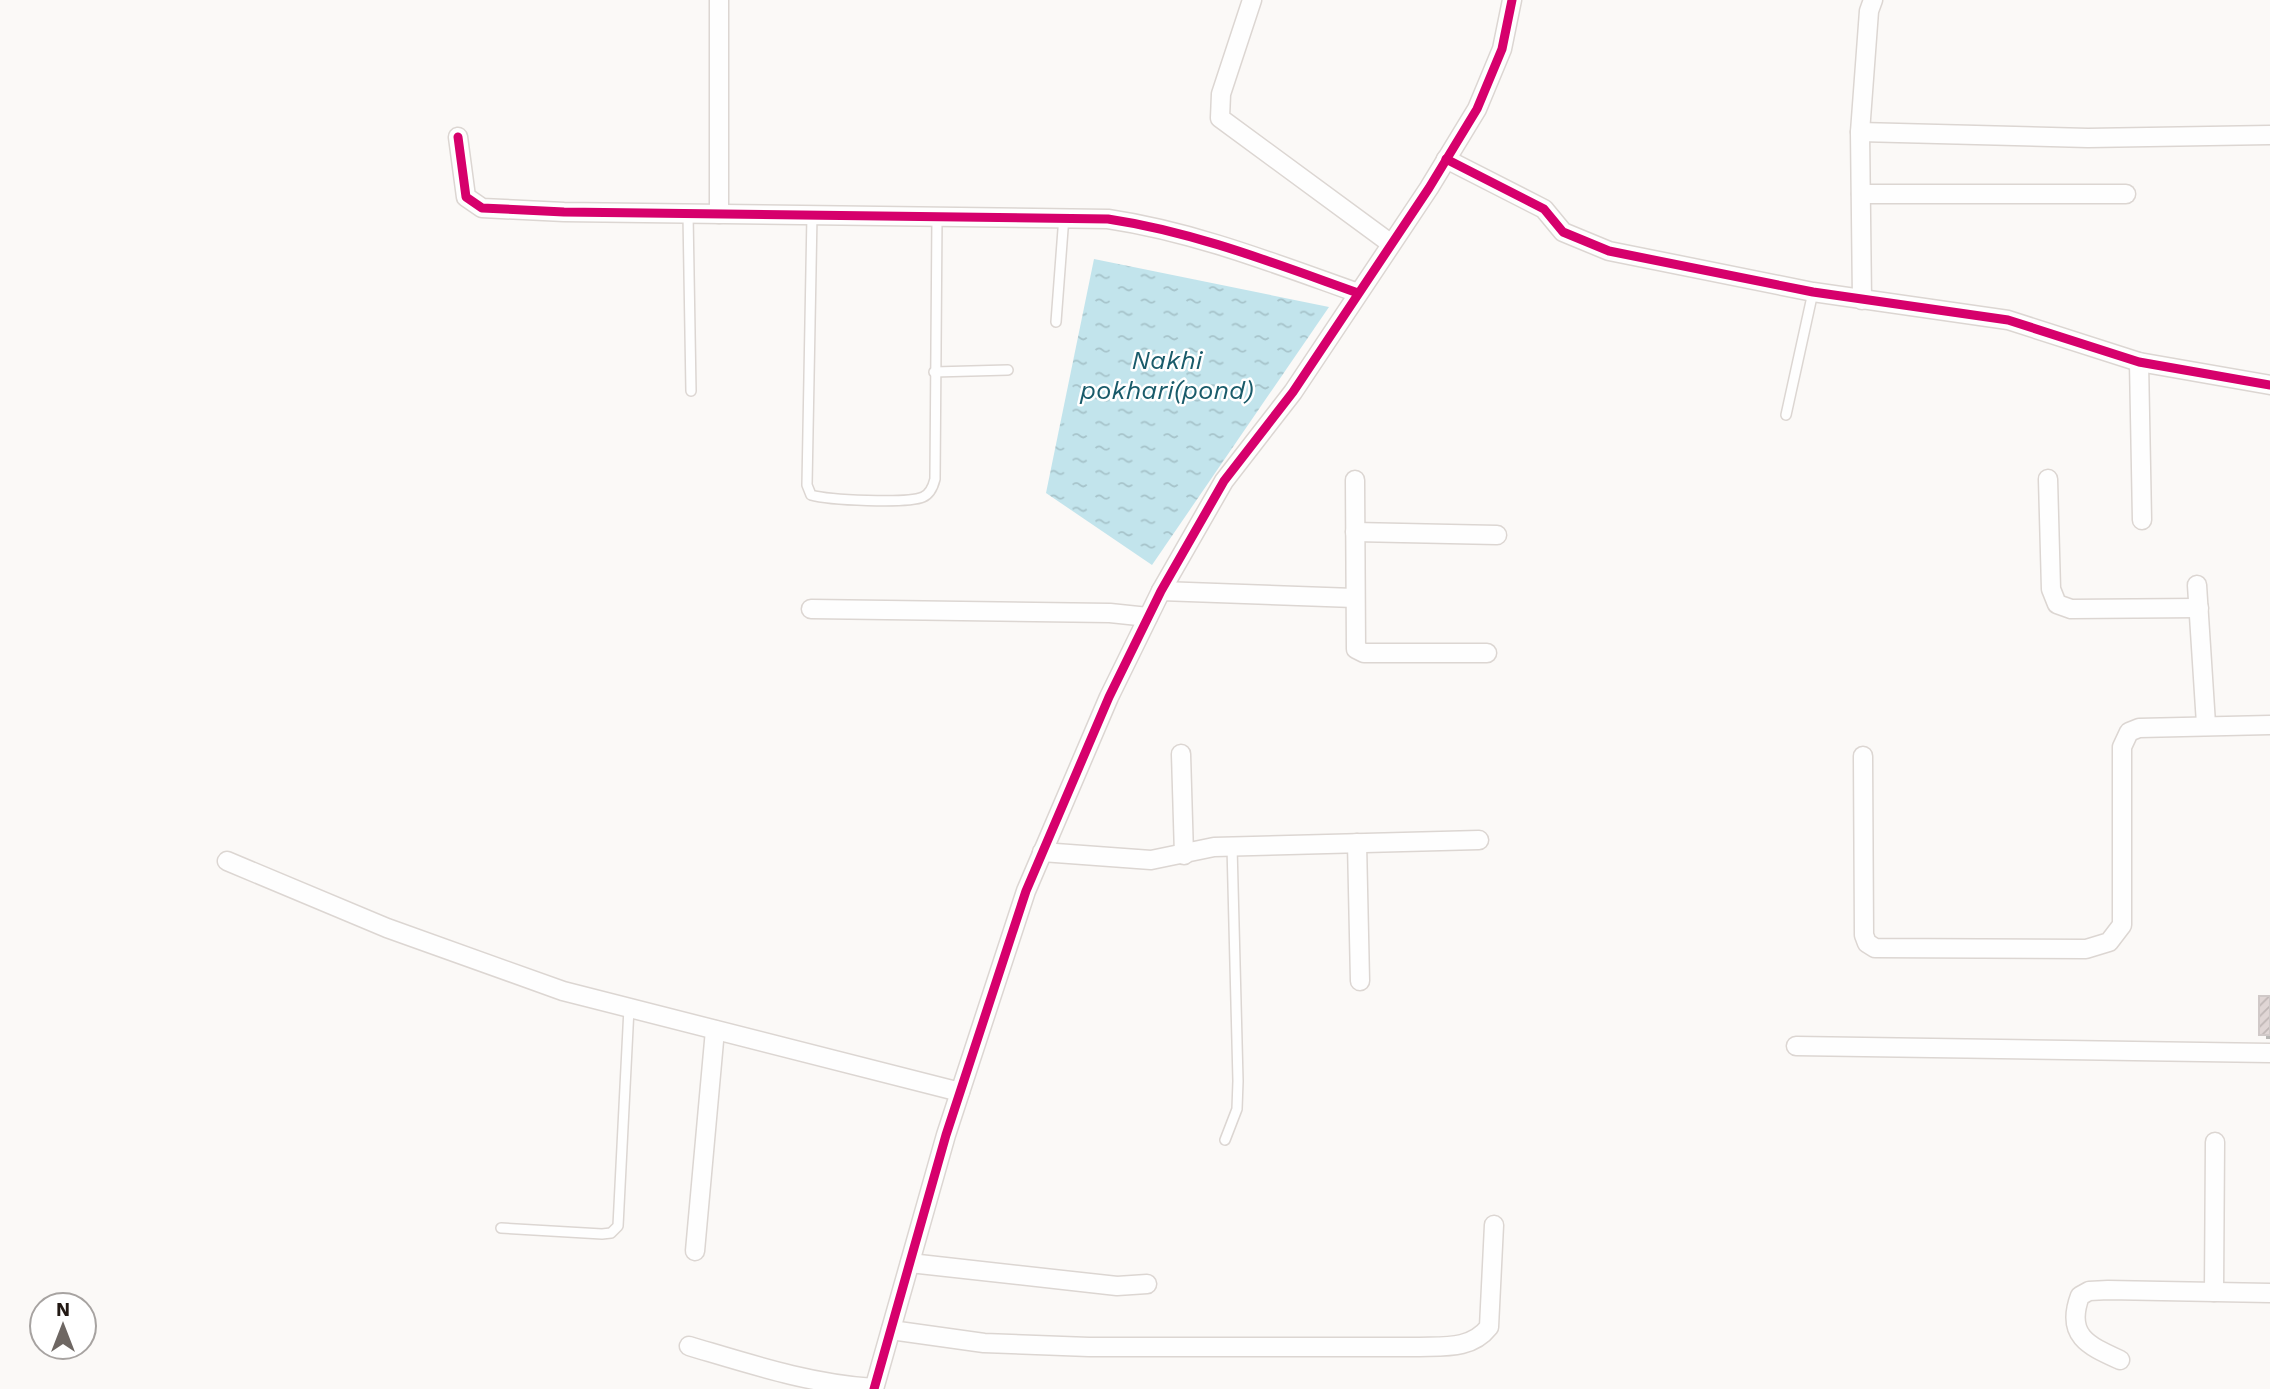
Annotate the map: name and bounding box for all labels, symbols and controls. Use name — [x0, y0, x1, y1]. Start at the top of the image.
water label: Nakhi pokhari(pond) — [1079, 345, 1254, 405]
north arrow — [28, 1291, 98, 1361]
text: N — [56, 1298, 70, 1321]

